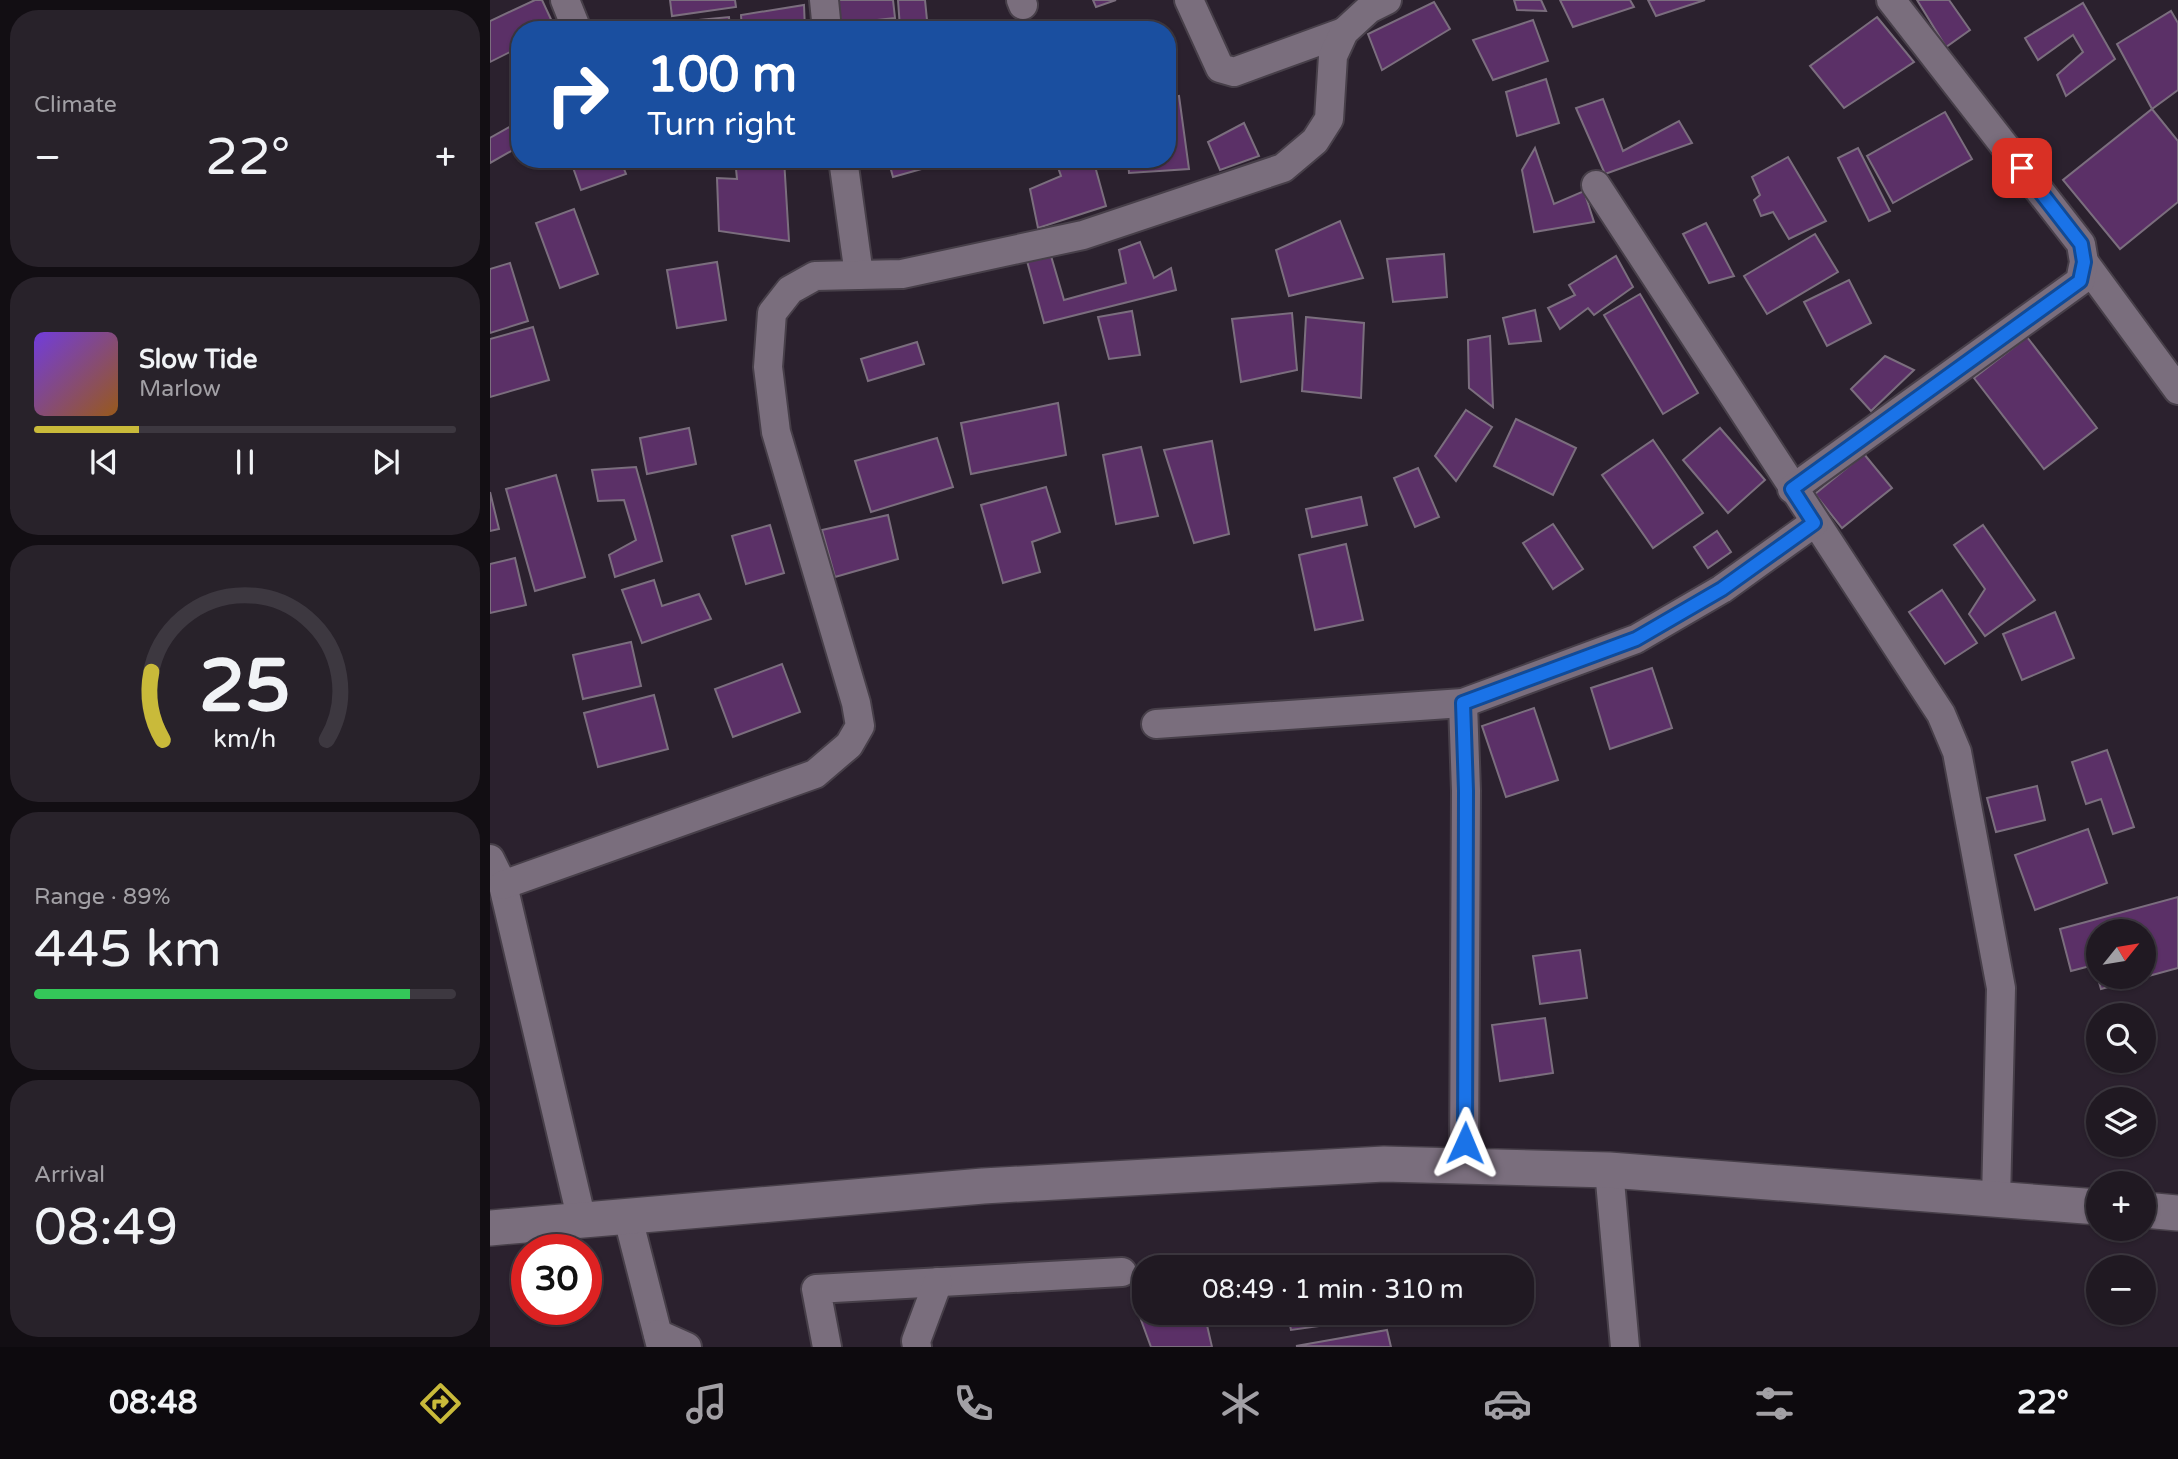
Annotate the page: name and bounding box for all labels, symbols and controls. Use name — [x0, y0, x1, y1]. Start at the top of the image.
text: 100 m — [647, 46, 797, 105]
icon: right — [532, 49, 623, 140]
text: Climate — [34, 91, 117, 119]
text: Turn right — [647, 106, 796, 144]
text: 22° — [205, 126, 290, 189]
text: − — [34, 135, 61, 181]
text: + — [435, 135, 456, 181]
pin — [1992, 138, 2052, 198]
icon: arrive — [2003, 149, 2041, 187]
text: Slow Tide — [139, 344, 257, 375]
text: Marlow — [139, 375, 221, 403]
icon: previous — [85, 443, 123, 481]
icon: pause — [226, 443, 264, 481]
icon: next — [367, 443, 405, 481]
text: 25 — [199, 643, 291, 731]
text: km/h — [214, 723, 276, 753]
text: Range · 89% — [34, 883, 170, 911]
text: 445 km — [34, 918, 222, 981]
north arrow — [2086, 919, 2156, 989]
map controls — [2086, 919, 2156, 1325]
button: search — [2086, 1003, 2156, 1073]
button: layers — [2086, 1087, 2156, 1157]
position arrow — [1428, 1106, 1502, 1180]
text: Arrival — [34, 1161, 105, 1189]
button: + — [2086, 1171, 2156, 1241]
text: 08:49 — [34, 1196, 178, 1259]
speed limit sign: 30 — [511, 1234, 602, 1325]
button: − — [2086, 1255, 2156, 1325]
text: 08:49 · 1 min · 310 m — [1202, 1274, 1464, 1305]
icon: directions — [416, 1379, 465, 1428]
icon: music — [682, 1379, 731, 1428]
icon: phone — [949, 1379, 998, 1428]
icon: climate — [1216, 1379, 1265, 1428]
icon: car — [1483, 1379, 1532, 1428]
icon: filters — [1750, 1379, 1799, 1428]
text: 08:48 — [109, 1384, 198, 1422]
text: 22° — [2017, 1384, 2069, 1422]

